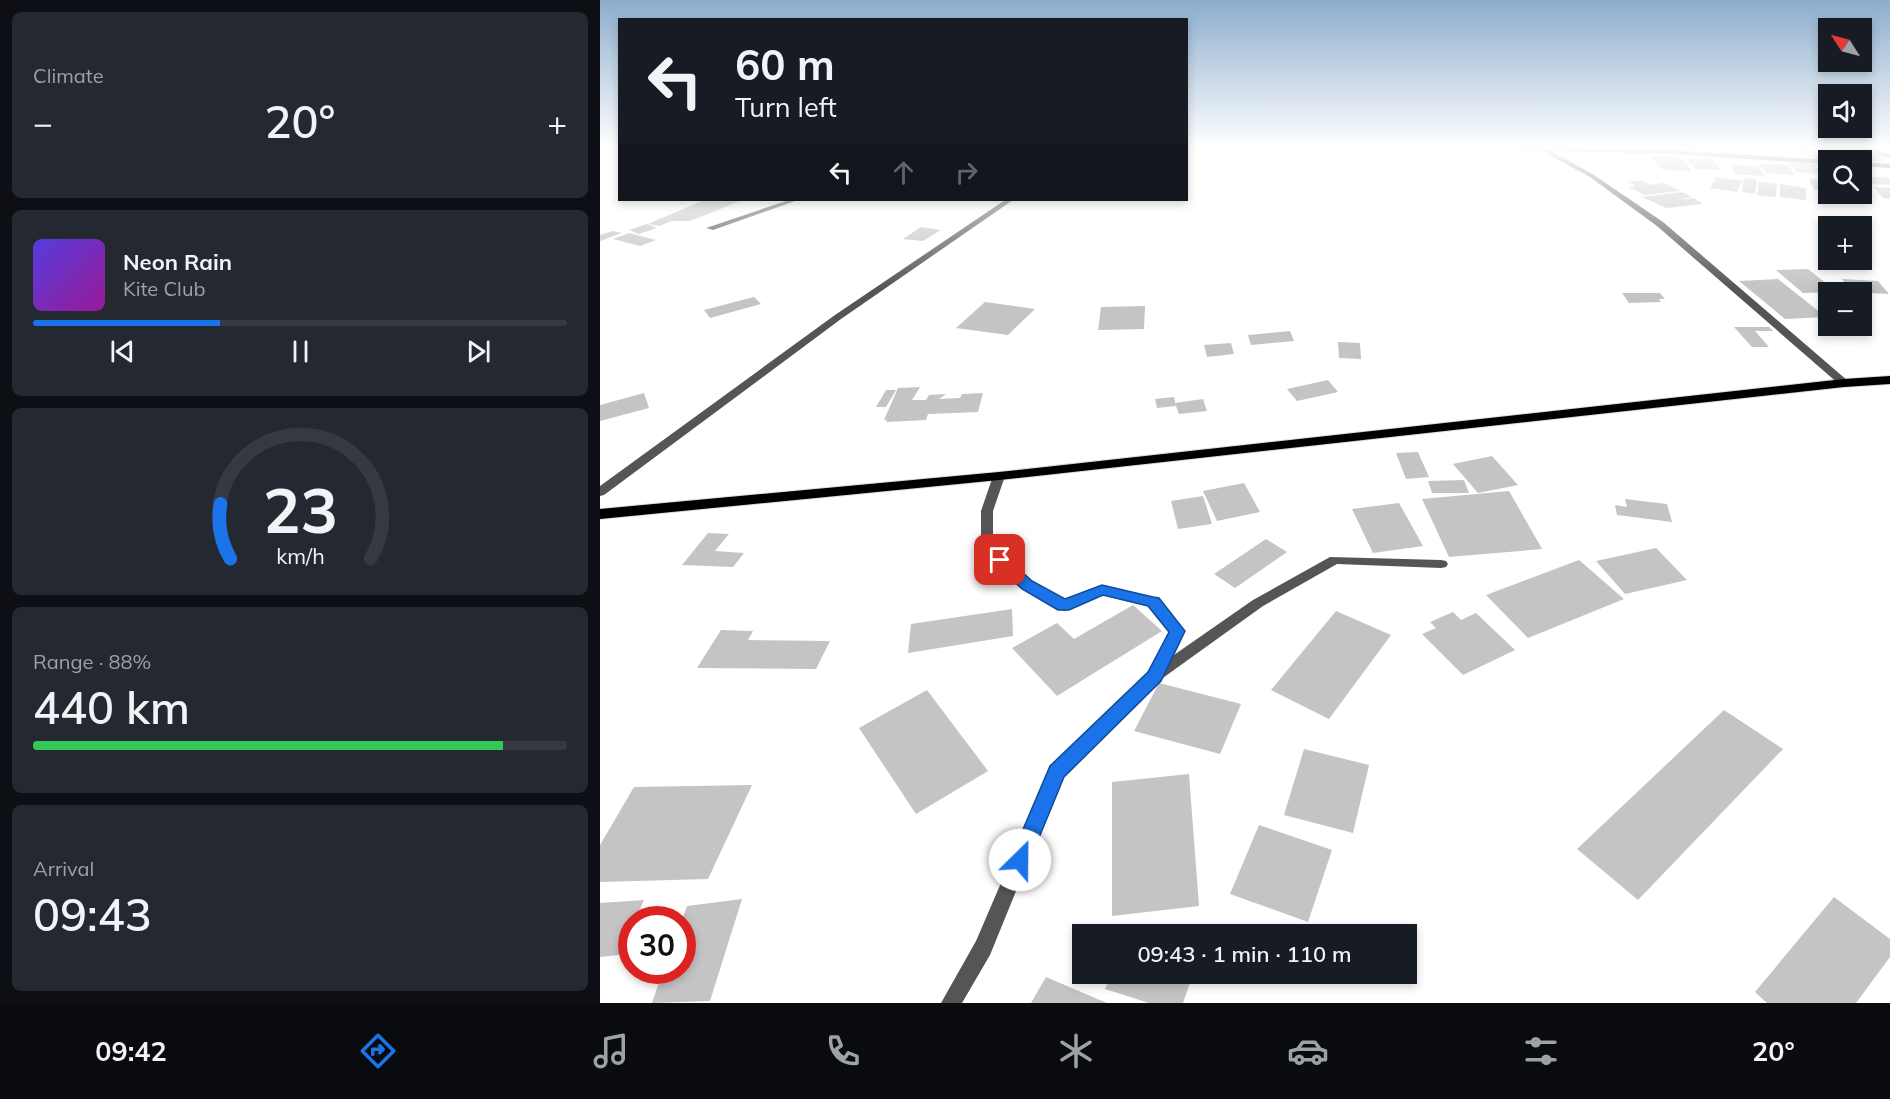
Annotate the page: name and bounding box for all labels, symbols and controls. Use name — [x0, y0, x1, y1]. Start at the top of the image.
north arrow — [1818, 18, 1872, 72]
map controls — [1818, 18, 1872, 336]
text: 60 m — [735, 38, 835, 91]
icon: left — [636, 42, 714, 120]
text: Climate — [33, 63, 104, 88]
button: sound — [1818, 84, 1872, 138]
text: Turn left — [735, 90, 837, 124]
text: 20° — [265, 93, 335, 149]
text: − — [33, 102, 53, 143]
text: + — [547, 102, 567, 143]
button: search — [1818, 150, 1872, 204]
icon: left — [824, 156, 857, 189]
icon: ahead — [887, 156, 920, 189]
icon: right — [950, 156, 983, 189]
button: + — [1818, 216, 1872, 270]
text: Neon Rain — [123, 248, 232, 276]
text: Kite Club — [123, 276, 205, 301]
button: − — [1818, 282, 1872, 336]
icon: previous — [106, 335, 139, 368]
icon: pause — [284, 335, 317, 368]
icon: next — [462, 335, 495, 368]
text: 23 — [263, 470, 337, 549]
pin — [974, 534, 1025, 585]
text: km/h — [276, 542, 324, 569]
icon: arrive — [983, 543, 1016, 576]
text: Range · 88% — [33, 649, 151, 674]
text: 440 km — [33, 679, 190, 735]
position arrow — [988, 828, 1052, 892]
text: Arrival — [33, 856, 94, 881]
text: 09:43 — [33, 886, 152, 942]
speed limit sign: 30 — [618, 906, 696, 984]
text: 09:43 · 1 min · 110 m — [1137, 940, 1352, 968]
icon: directions — [357, 1030, 399, 1072]
icon: music — [590, 1030, 632, 1072]
icon: phone — [822, 1030, 864, 1072]
icon: climate — [1055, 1030, 1097, 1072]
icon: car — [1287, 1030, 1329, 1072]
icon: filters — [1520, 1030, 1562, 1072]
text: 09:42 — [95, 1034, 167, 1068]
text: 20° — [1752, 1034, 1795, 1068]

